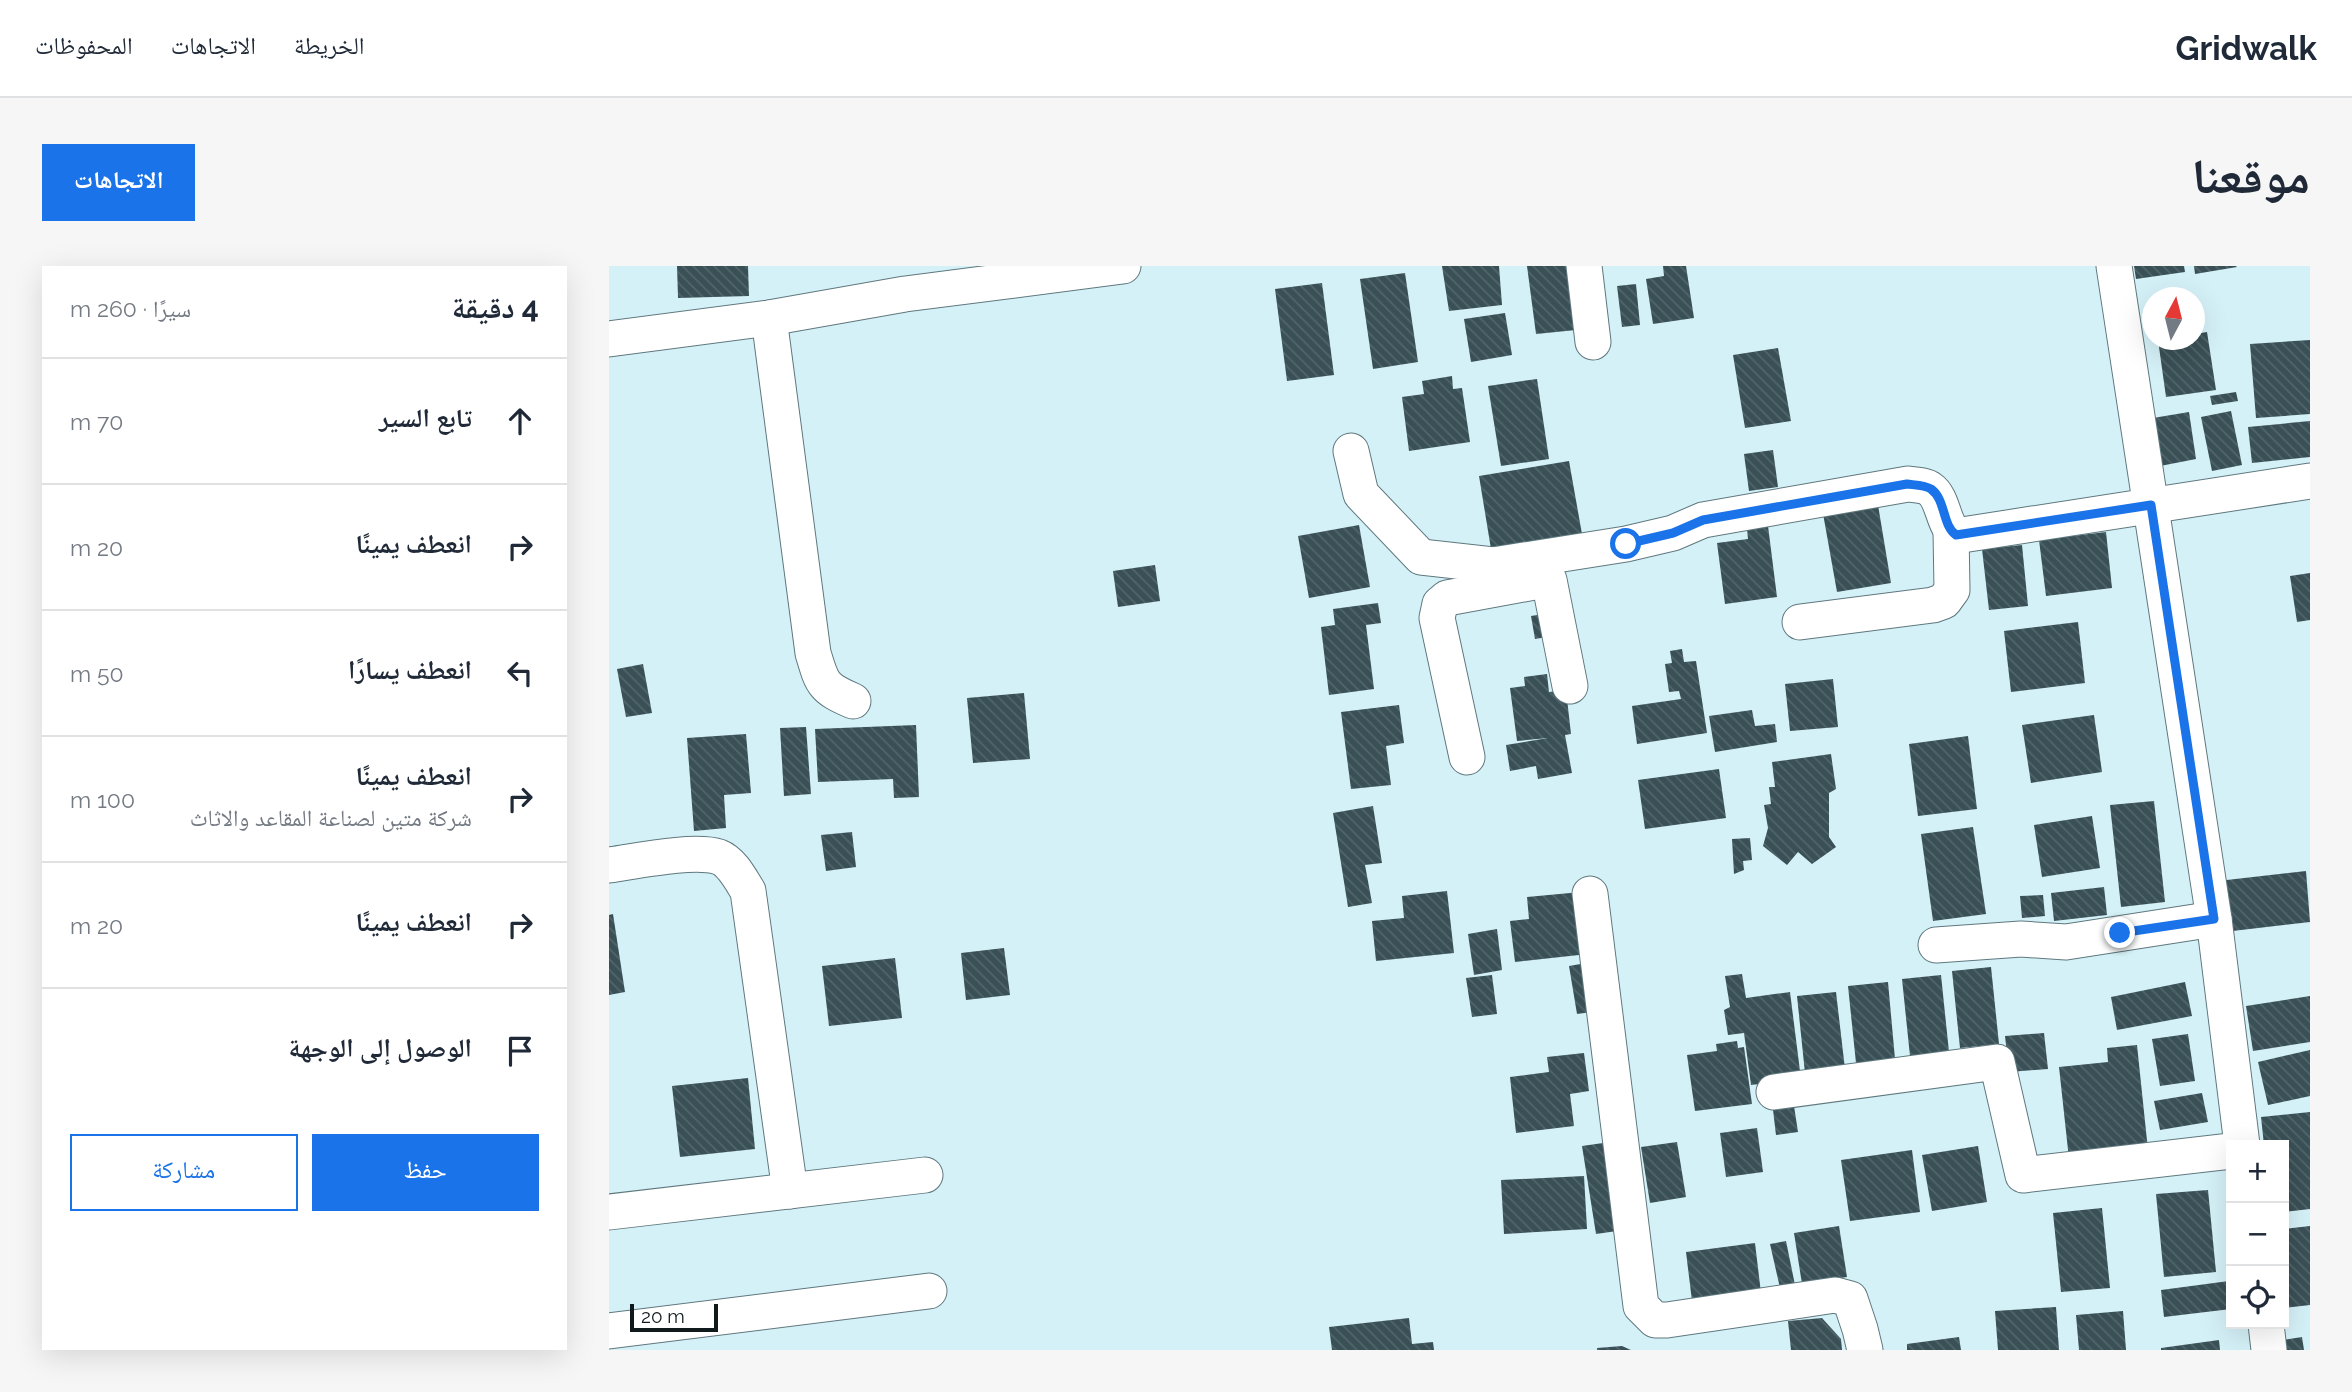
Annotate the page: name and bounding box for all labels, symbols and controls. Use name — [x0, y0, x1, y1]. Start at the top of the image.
text: Gridwalk — [2176, 29, 2317, 68]
text: المحفوظات — [35, 31, 133, 60]
text: الاتجاهات — [171, 31, 256, 60]
text: الخريطة — [294, 31, 365, 60]
button: الاتجاهات — [42, 144, 195, 221]
text: موقعنا — [2192, 147, 2310, 204]
north arrow — [2142, 287, 2205, 350]
text: 4 دقيقة — [452, 290, 539, 325]
text: سيرًا · 260 m — [70, 295, 191, 322]
icon: ahead — [501, 402, 539, 440]
text: تابع السير — [379, 403, 472, 433]
text: 70 m — [70, 408, 123, 435]
icon: right — [501, 528, 539, 566]
route start — [1610, 528, 1641, 559]
text: انعطف يمينًا — [355, 529, 472, 559]
text: 20 m — [70, 534, 123, 561]
icon: left — [501, 654, 539, 692]
text: انعطف يسارًا — [348, 655, 472, 685]
text: 50 m — [70, 660, 124, 687]
text: انعطف يمينًا — [355, 761, 472, 791]
icon: right — [501, 780, 539, 818]
text: 100 m — [70, 786, 135, 813]
text: شركة متين لصناعة المقاعد والاثاث — [190, 804, 472, 831]
icon: right — [501, 906, 539, 944]
text: انعطف يمينًا — [355, 907, 472, 937]
text: 20 m — [70, 912, 123, 939]
route end — [2104, 917, 2135, 948]
icon: arrive — [501, 1032, 539, 1070]
text: الوصول إلى الوجهة — [289, 1033, 472, 1063]
button: مشاركة — [70, 1134, 298, 1211]
button: حفظ — [312, 1134, 539, 1211]
map controls — [2226, 1140, 2289, 1329]
button: + — [2226, 1140, 2289, 1203]
button: − — [2226, 1203, 2289, 1266]
button: locate — [2226, 1266, 2289, 1329]
scale bar — [630, 1301, 717, 1333]
text: 20 m — [641, 1305, 685, 1327]

